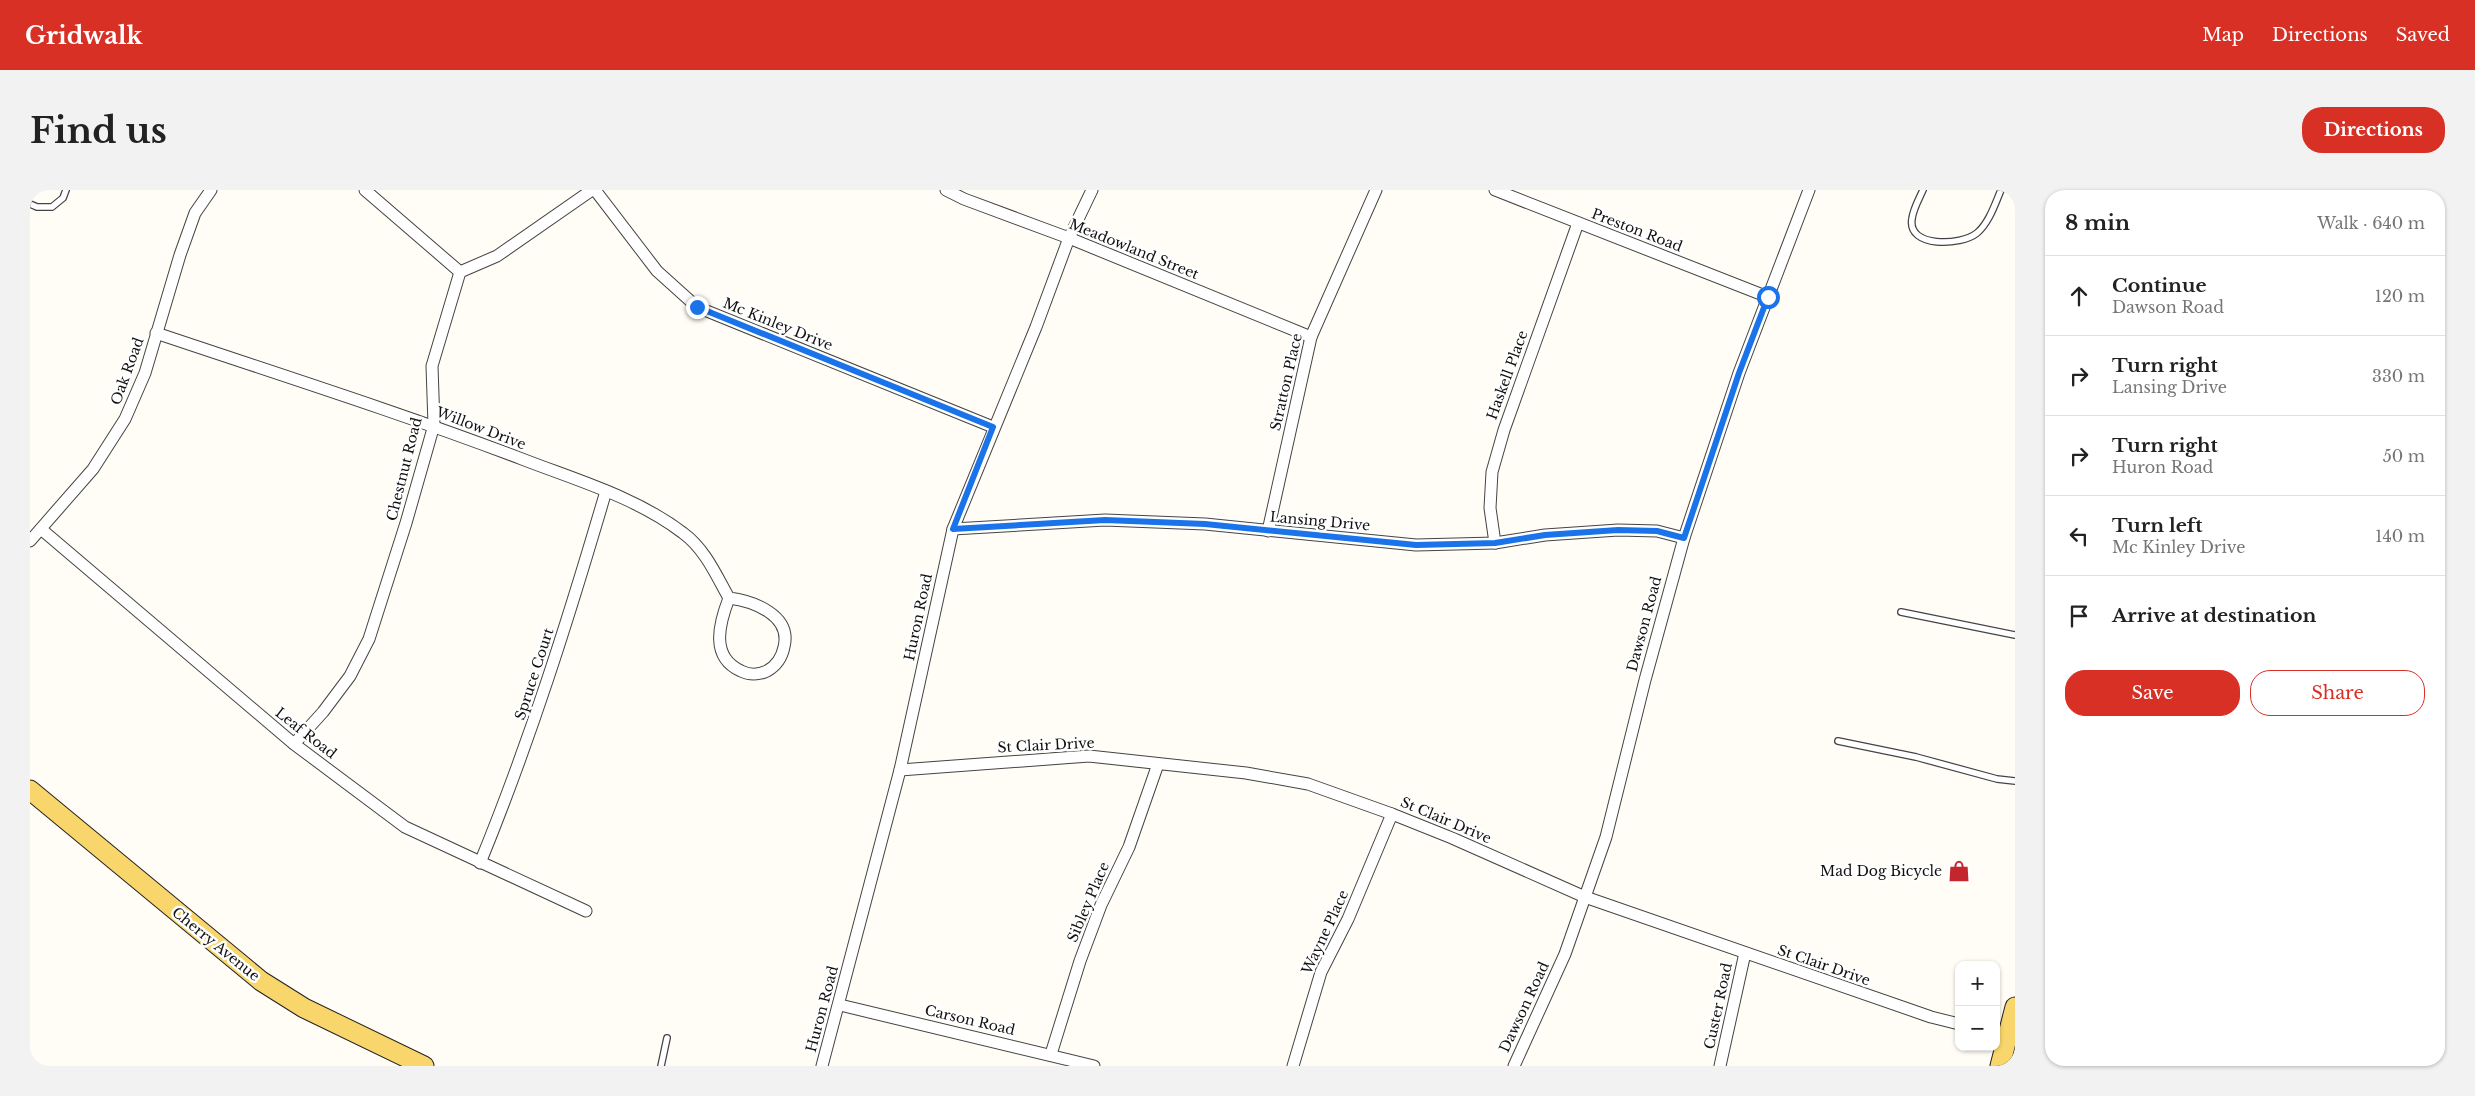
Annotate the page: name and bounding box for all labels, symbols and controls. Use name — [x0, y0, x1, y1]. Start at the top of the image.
text: Gridwalk — [25, 21, 142, 50]
text: Map — [2202, 24, 2244, 46]
text: Directions — [2272, 24, 2368, 46]
text: Saved — [2396, 24, 2450, 46]
button: Directions — [2302, 107, 2445, 153]
text: Find us — [30, 109, 167, 152]
street label: Preston Road — [1589, 204, 1685, 256]
text: 8 min — [2065, 210, 2130, 236]
text: Walk · 640 m — [2317, 213, 2425, 233]
street label: Meadowland Street — [1066, 215, 1202, 284]
text: Continue — [2112, 274, 2207, 297]
icon: ahead — [2065, 282, 2093, 310]
route start — [1757, 286, 1780, 309]
text: 120 m — [2375, 286, 2425, 306]
street label: Mc Kinley Drive — [721, 294, 835, 354]
route end — [686, 296, 709, 319]
text: Dawson Road — [2112, 297, 2224, 317]
street label: Haskell Place — [1483, 328, 1531, 422]
street label: Stratton Place — [1266, 331, 1306, 433]
street label: Oak Road — [106, 334, 148, 407]
text: Turn right — [2112, 354, 2218, 377]
icon: right — [2065, 362, 2093, 390]
text: 330 m — [2372, 366, 2425, 386]
text: Lansing Drive — [2112, 377, 2227, 397]
street label: Willow Drive — [433, 402, 528, 453]
street label: Chestnut Road — [382, 415, 426, 523]
text: Turn right — [2112, 434, 2218, 457]
icon: right — [2065, 442, 2093, 470]
text: 50 m — [2383, 446, 2425, 466]
text: Huron Road — [2112, 457, 2213, 477]
street label: Lansing Drive — [1269, 508, 1371, 534]
text: Turn left — [2112, 514, 2203, 537]
icon: left — [2065, 522, 2093, 550]
text: 140 m — [2375, 526, 2425, 546]
text: Mc Kinley Drive — [2112, 537, 2245, 557]
street label: Huron Road — [900, 571, 936, 662]
street label: Dawson Road — [1623, 574, 1666, 674]
icon: arrive — [2065, 602, 2093, 630]
text: Arrive at destination — [2112, 604, 2316, 627]
street label: Spruce Court — [511, 625, 558, 722]
button: Save — [2065, 670, 2240, 716]
button: Share — [2250, 670, 2425, 716]
street label: Leaf Road — [272, 703, 341, 763]
street label: St Clair Drive — [997, 733, 1095, 757]
street label: St Clair Drive — [1398, 793, 1494, 847]
shop icon: Mad Dog Bicycle — [1946, 858, 1972, 884]
street label: Sibley Place — [1063, 859, 1113, 945]
place label: Mad Dog Bicycle — [1820, 862, 1942, 880]
street label: Wayne Place — [1297, 887, 1352, 978]
street label: Cherry Avenue — [169, 903, 263, 985]
street label: St Clair Drive — [1775, 941, 1873, 989]
street label: Dawson Road — [1495, 958, 1553, 1055]
street label: Custer Road — [1700, 961, 1736, 1051]
map controls — [1955, 961, 2000, 1051]
button: + — [1955, 961, 2000, 1006]
street label: Huron Road — [802, 963, 842, 1054]
street label: Carson Road — [923, 1001, 1017, 1039]
button: − — [1955, 1006, 2000, 1051]

